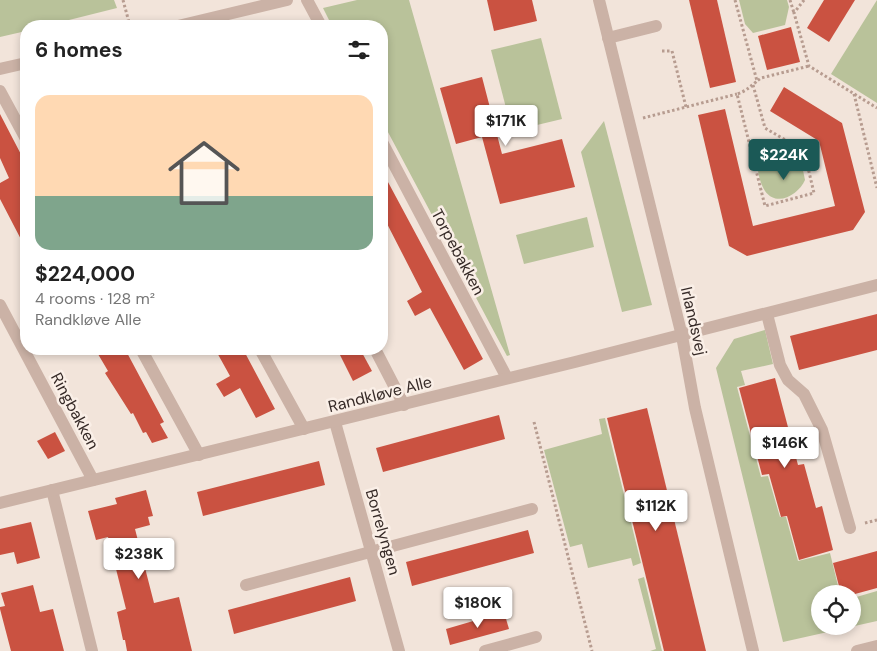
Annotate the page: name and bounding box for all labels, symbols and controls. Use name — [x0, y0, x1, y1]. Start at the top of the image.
text: 6 homes — [35, 36, 123, 64]
icon: filters — [345, 36, 373, 64]
pin: $171K — [471, 104, 541, 147]
text: $171K — [486, 110, 526, 131]
icon: home — [159, 128, 249, 218]
pin: $224K — [749, 138, 819, 181]
text: $224K — [760, 144, 808, 165]
street label: Torpebakken — [427, 205, 489, 299]
text: $224,000 — [35, 260, 135, 288]
street label: Irlandsvej — [676, 285, 712, 357]
text: 4 rooms · 128 m² — [35, 288, 155, 309]
text: Randkløve Alle — [35, 309, 141, 330]
street label: Ringbakken — [46, 369, 104, 453]
street label: Randkløve Alle — [326, 371, 434, 417]
pin: $146K — [750, 426, 820, 469]
text: $146K — [762, 432, 808, 453]
street label: Borrelyngen — [361, 487, 405, 577]
pin: $112K — [621, 490, 691, 532]
text: $112K — [636, 495, 677, 516]
pin: $238K — [104, 538, 174, 580]
text: $238K — [114, 543, 164, 564]
map controls — [811, 585, 861, 635]
button: locate — [811, 585, 861, 635]
pin: $180K — [443, 586, 513, 629]
text: $180K — [454, 592, 502, 613]

